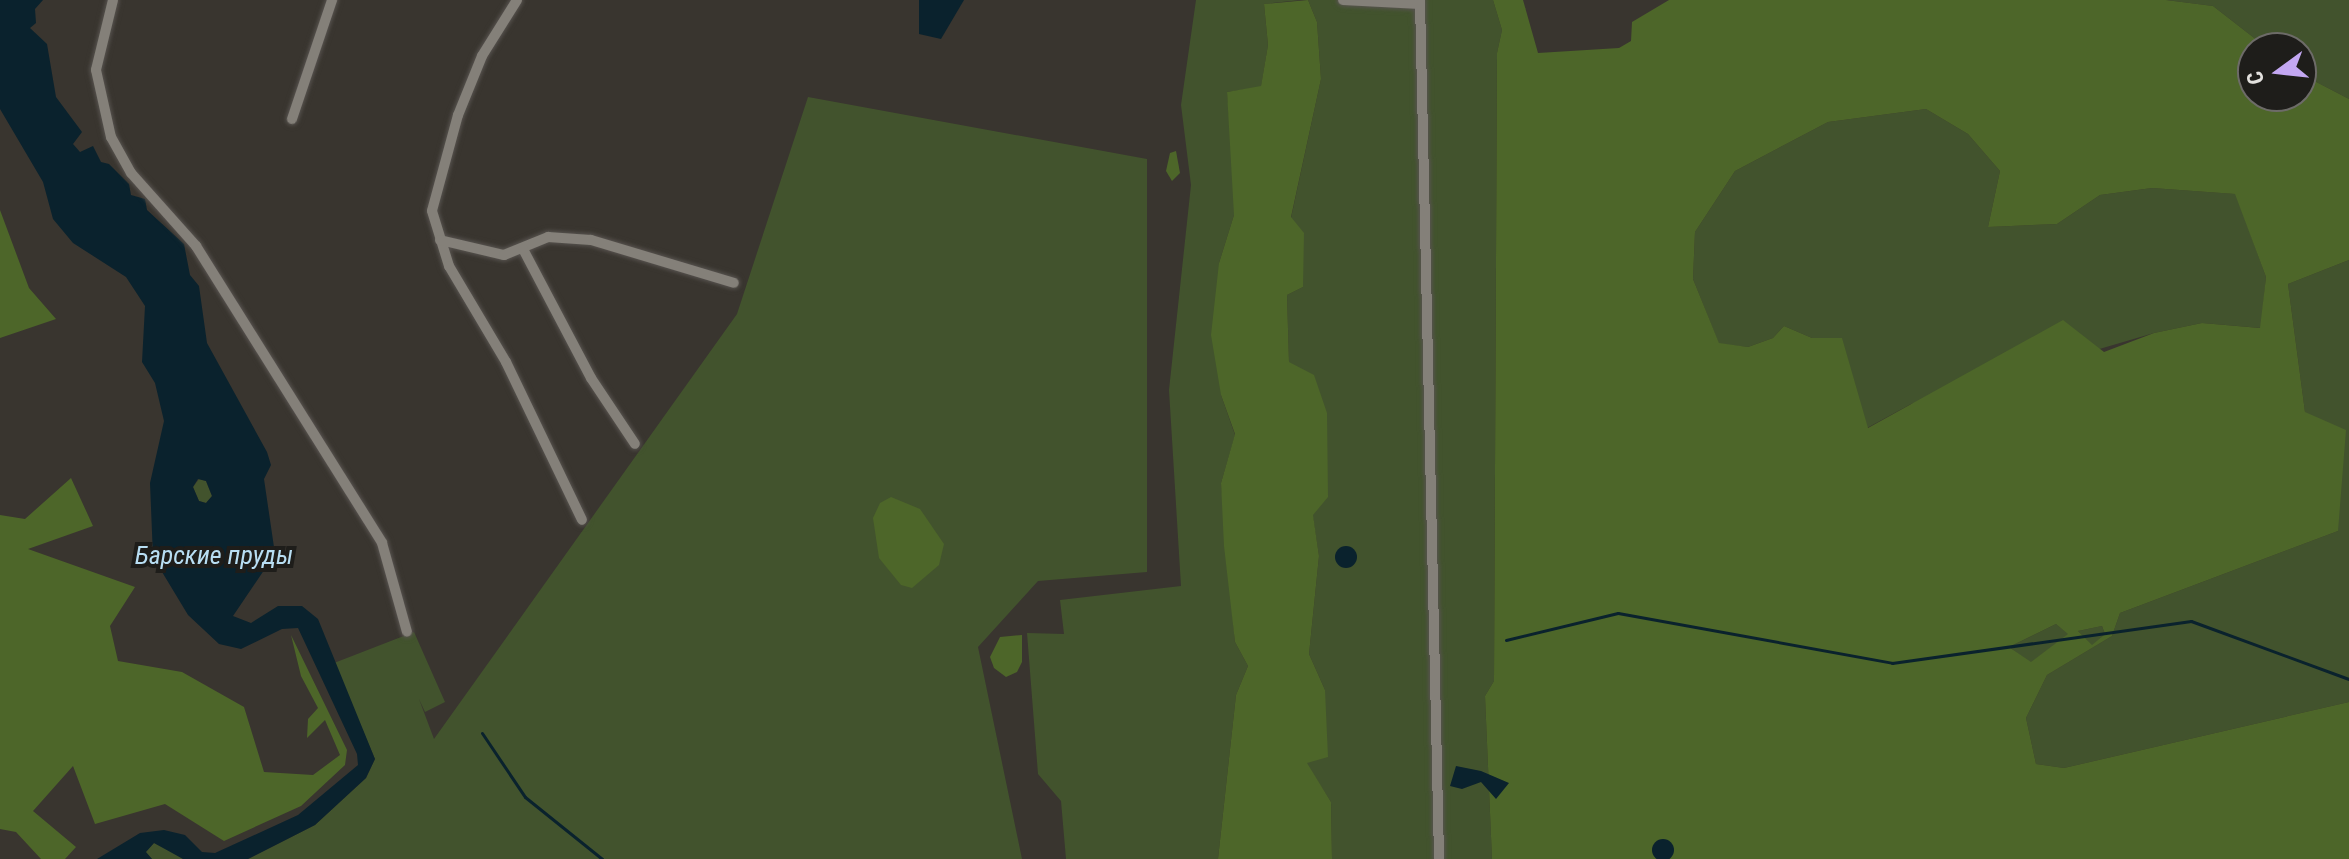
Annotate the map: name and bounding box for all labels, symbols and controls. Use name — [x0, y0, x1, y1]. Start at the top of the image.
north arrow — [2237, 32, 2317, 112]
text: С — [2242, 69, 2269, 87]
water label: Барские пруды — [135, 540, 293, 572]

